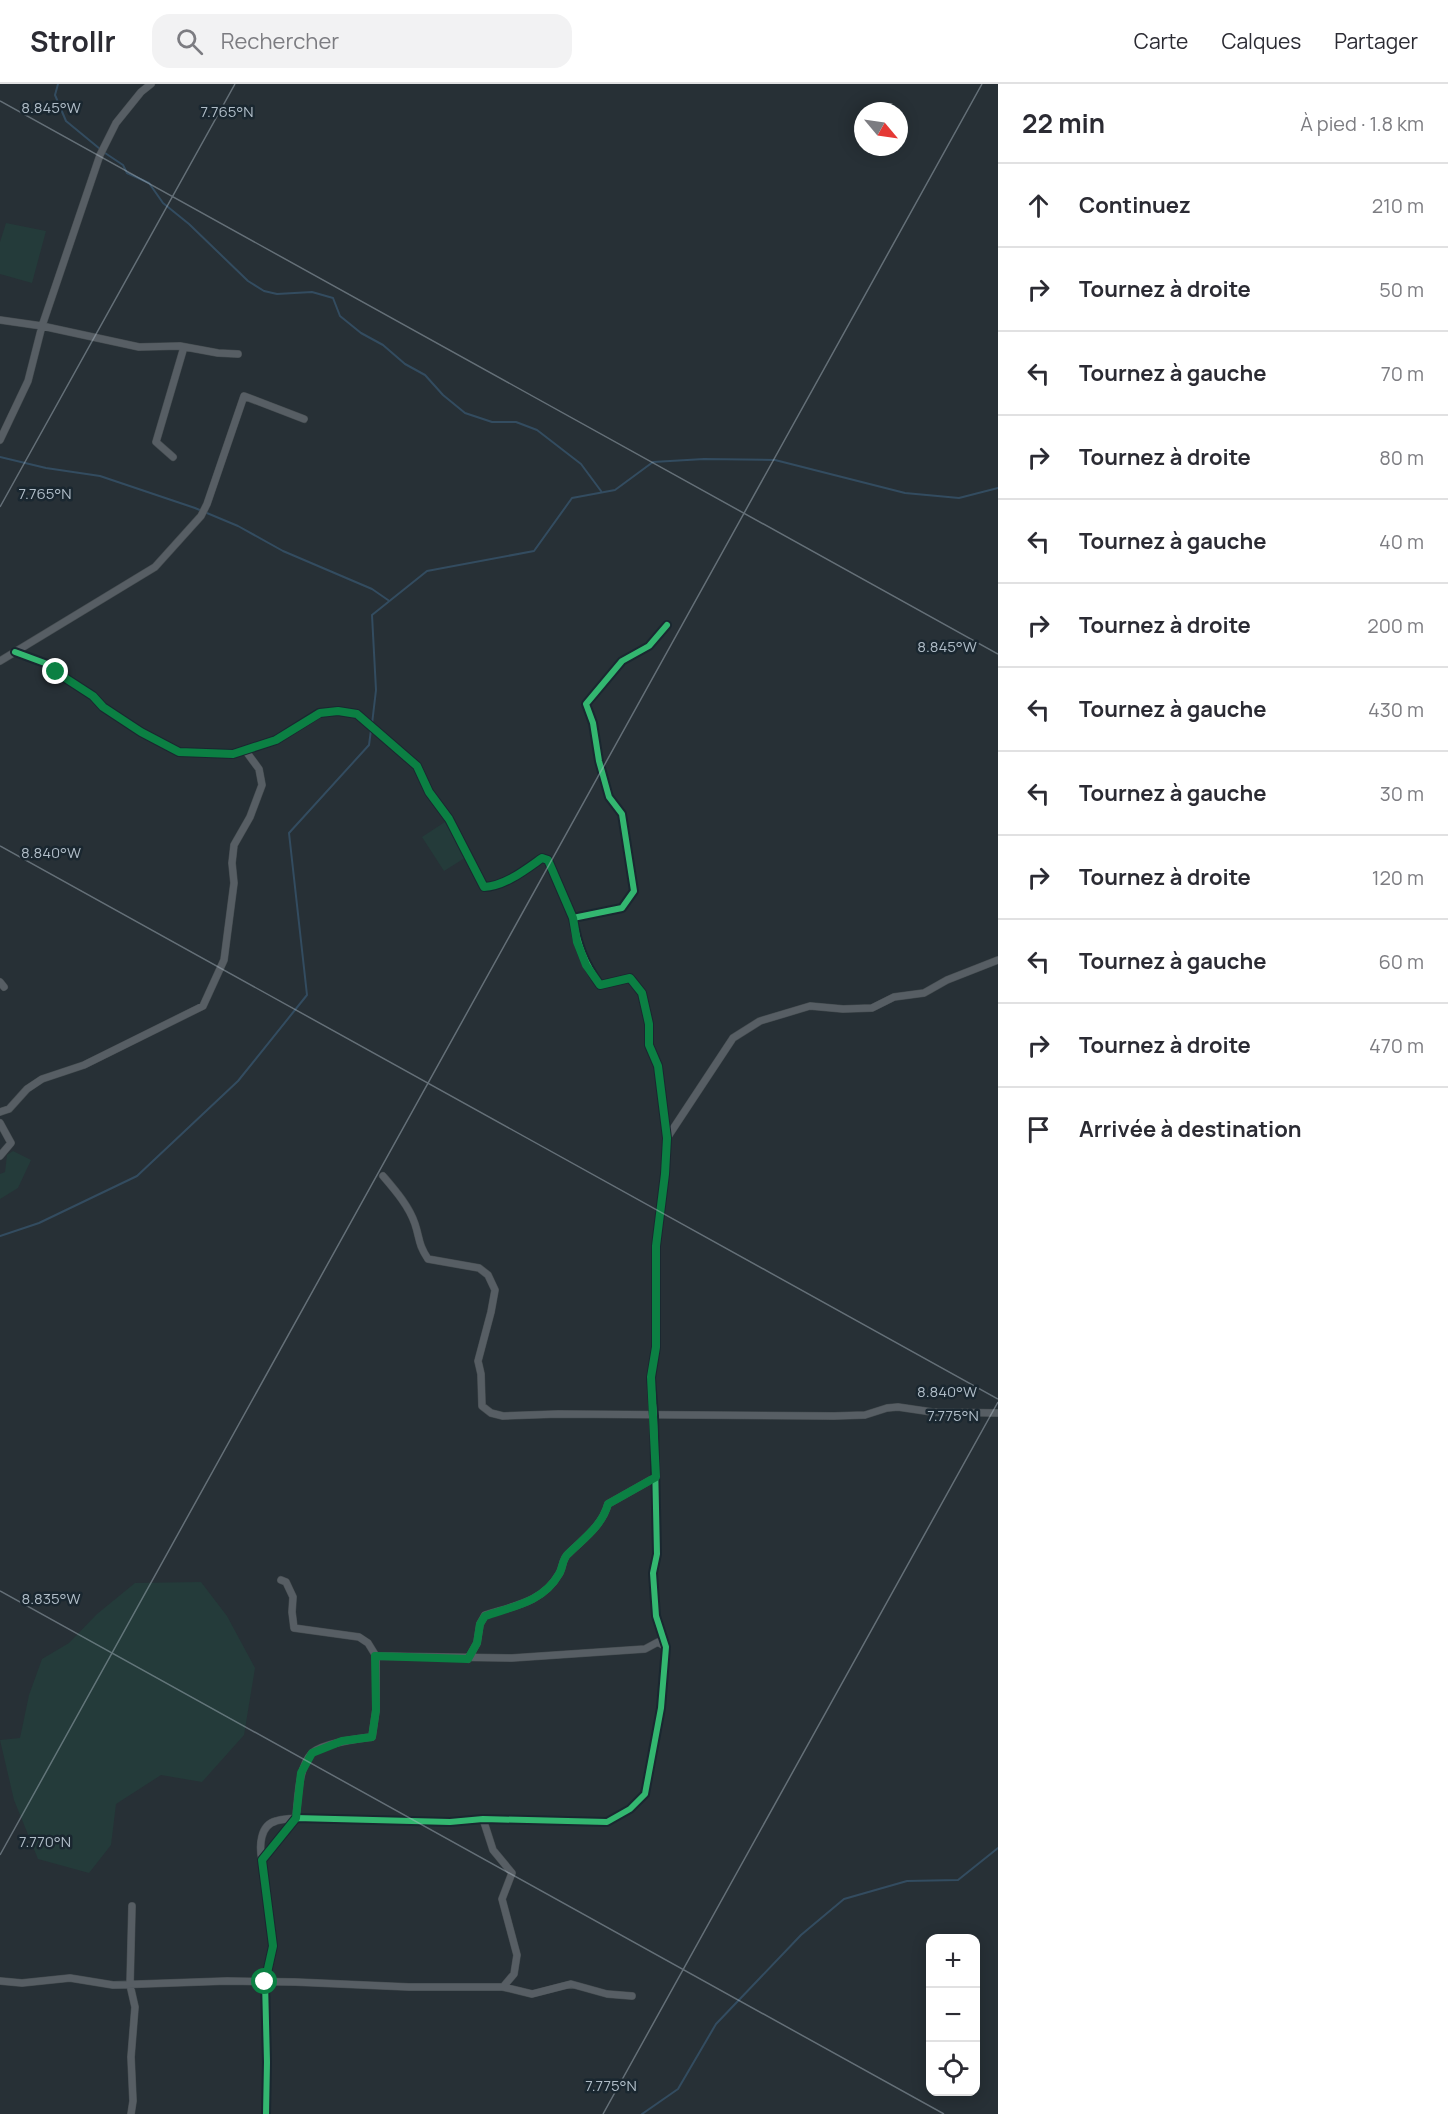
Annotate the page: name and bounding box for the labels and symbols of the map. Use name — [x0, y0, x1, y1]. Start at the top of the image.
text: 8.845°W — [21, 97, 81, 118]
text: 7.765°N — [201, 101, 253, 122]
north arrow — [854, 102, 908, 156]
text: 7.765°N — [19, 483, 71, 504]
text: 8.845°W — [917, 636, 977, 657]
route end — [42, 658, 68, 684]
text: 8.840°W — [21, 842, 81, 863]
text: 8.840°W — [917, 1381, 977, 1402]
text: 7.775°N — [927, 1405, 979, 1426]
text: 8.835°W — [22, 1588, 80, 1609]
text: 7.770°N — [19, 1831, 71, 1852]
route start — [251, 1968, 277, 1994]
text: 7.775°N — [585, 2075, 637, 2096]

